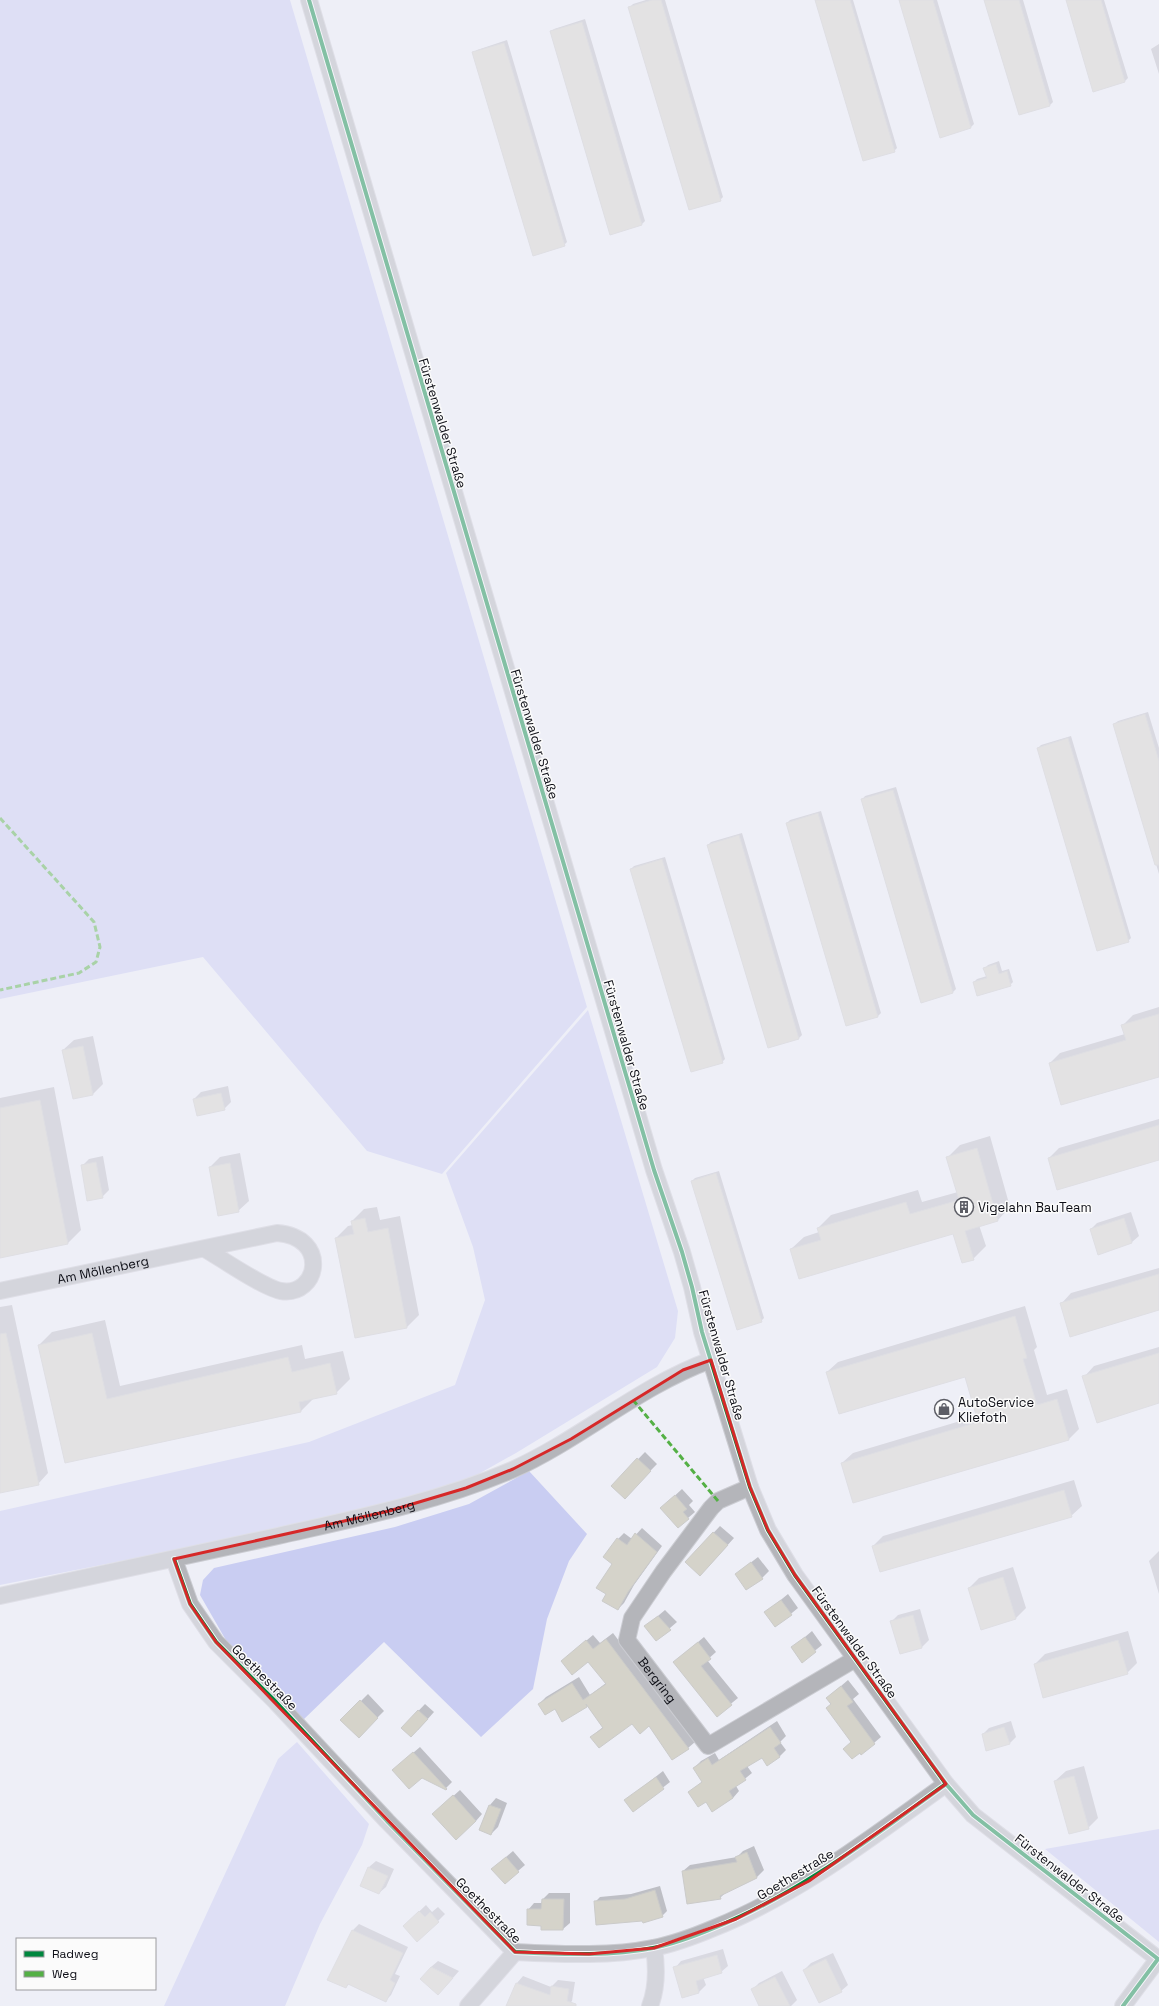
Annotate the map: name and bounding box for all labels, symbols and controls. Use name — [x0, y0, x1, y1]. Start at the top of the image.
street label: Fürstenwalder Straße — [415, 356, 470, 490]
street label: Fürstenwalder Straße — [507, 667, 562, 801]
street label: Fürstenwalder Straße — [600, 978, 653, 1112]
building icon: Vigelahn BauTeam — [953, 1196, 975, 1218]
place label: Vigelahn BauTeam — [978, 1199, 1092, 1216]
street label: Am Möllenberg — [56, 1252, 150, 1288]
street label: Fürstenwalder Straße — [695, 1288, 748, 1422]
place label: AutoService Kliefoth — [958, 1394, 1034, 1426]
shop icon: AutoService Kliefoth — [933, 1398, 955, 1420]
street label: Am Möllenberg — [322, 1496, 417, 1534]
street label: Fürstenwalder Straße — [808, 1583, 901, 1702]
street label: Goethestraße — [228, 1641, 301, 1714]
street label: Bergring — [634, 1654, 680, 1707]
street label: Fürstenwalder Straße — [1011, 1830, 1128, 1927]
street label: Goethestraße — [754, 1845, 837, 1904]
street label: Goethestraße — [452, 1874, 525, 1947]
legend — [16, 1938, 156, 1990]
text: Radweg — [52, 1946, 98, 1962]
text: Weg — [52, 1966, 77, 1982]

